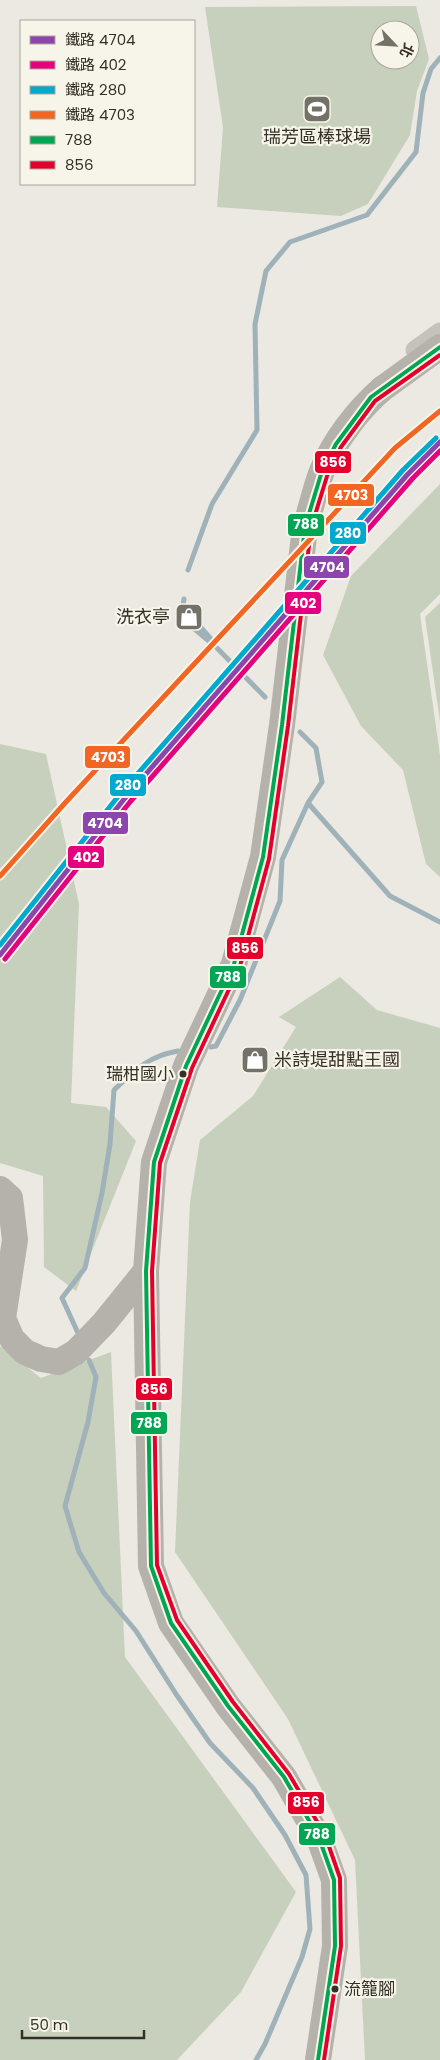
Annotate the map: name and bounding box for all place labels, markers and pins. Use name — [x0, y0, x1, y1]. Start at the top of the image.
sports icon: 瑞芳區棒球場 — [302, 94, 332, 124]
place label: 瑞芳區棒球場 — [263, 124, 371, 149]
shop icon: 洗衣亭 — [174, 602, 204, 632]
place label: 洗衣亭 — [116, 604, 170, 629]
shop icon: 米詩堤甜點王國 — [240, 1045, 270, 1075]
place label: 米詩堤甜點王國 — [274, 1047, 400, 1072]
place label: 瑞柑國小 — [106, 1062, 174, 1086]
marker: 瑞柑國小 — [178, 1069, 188, 1079]
place label: 流籠腳 — [344, 1977, 395, 2001]
marker: 流籠腳 — [330, 1984, 340, 1994]

